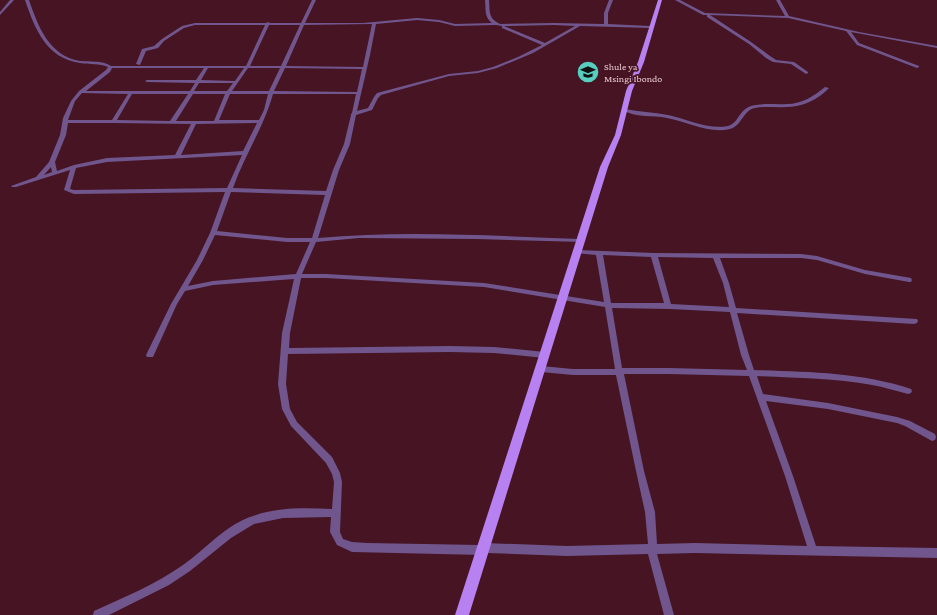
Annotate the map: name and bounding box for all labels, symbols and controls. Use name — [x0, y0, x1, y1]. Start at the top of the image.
school or university icon: Shule ya Msingi Ibondo — [575, 59, 601, 85]
place label: Shule ya Msingi Ibondo — [604, 61, 662, 84]

